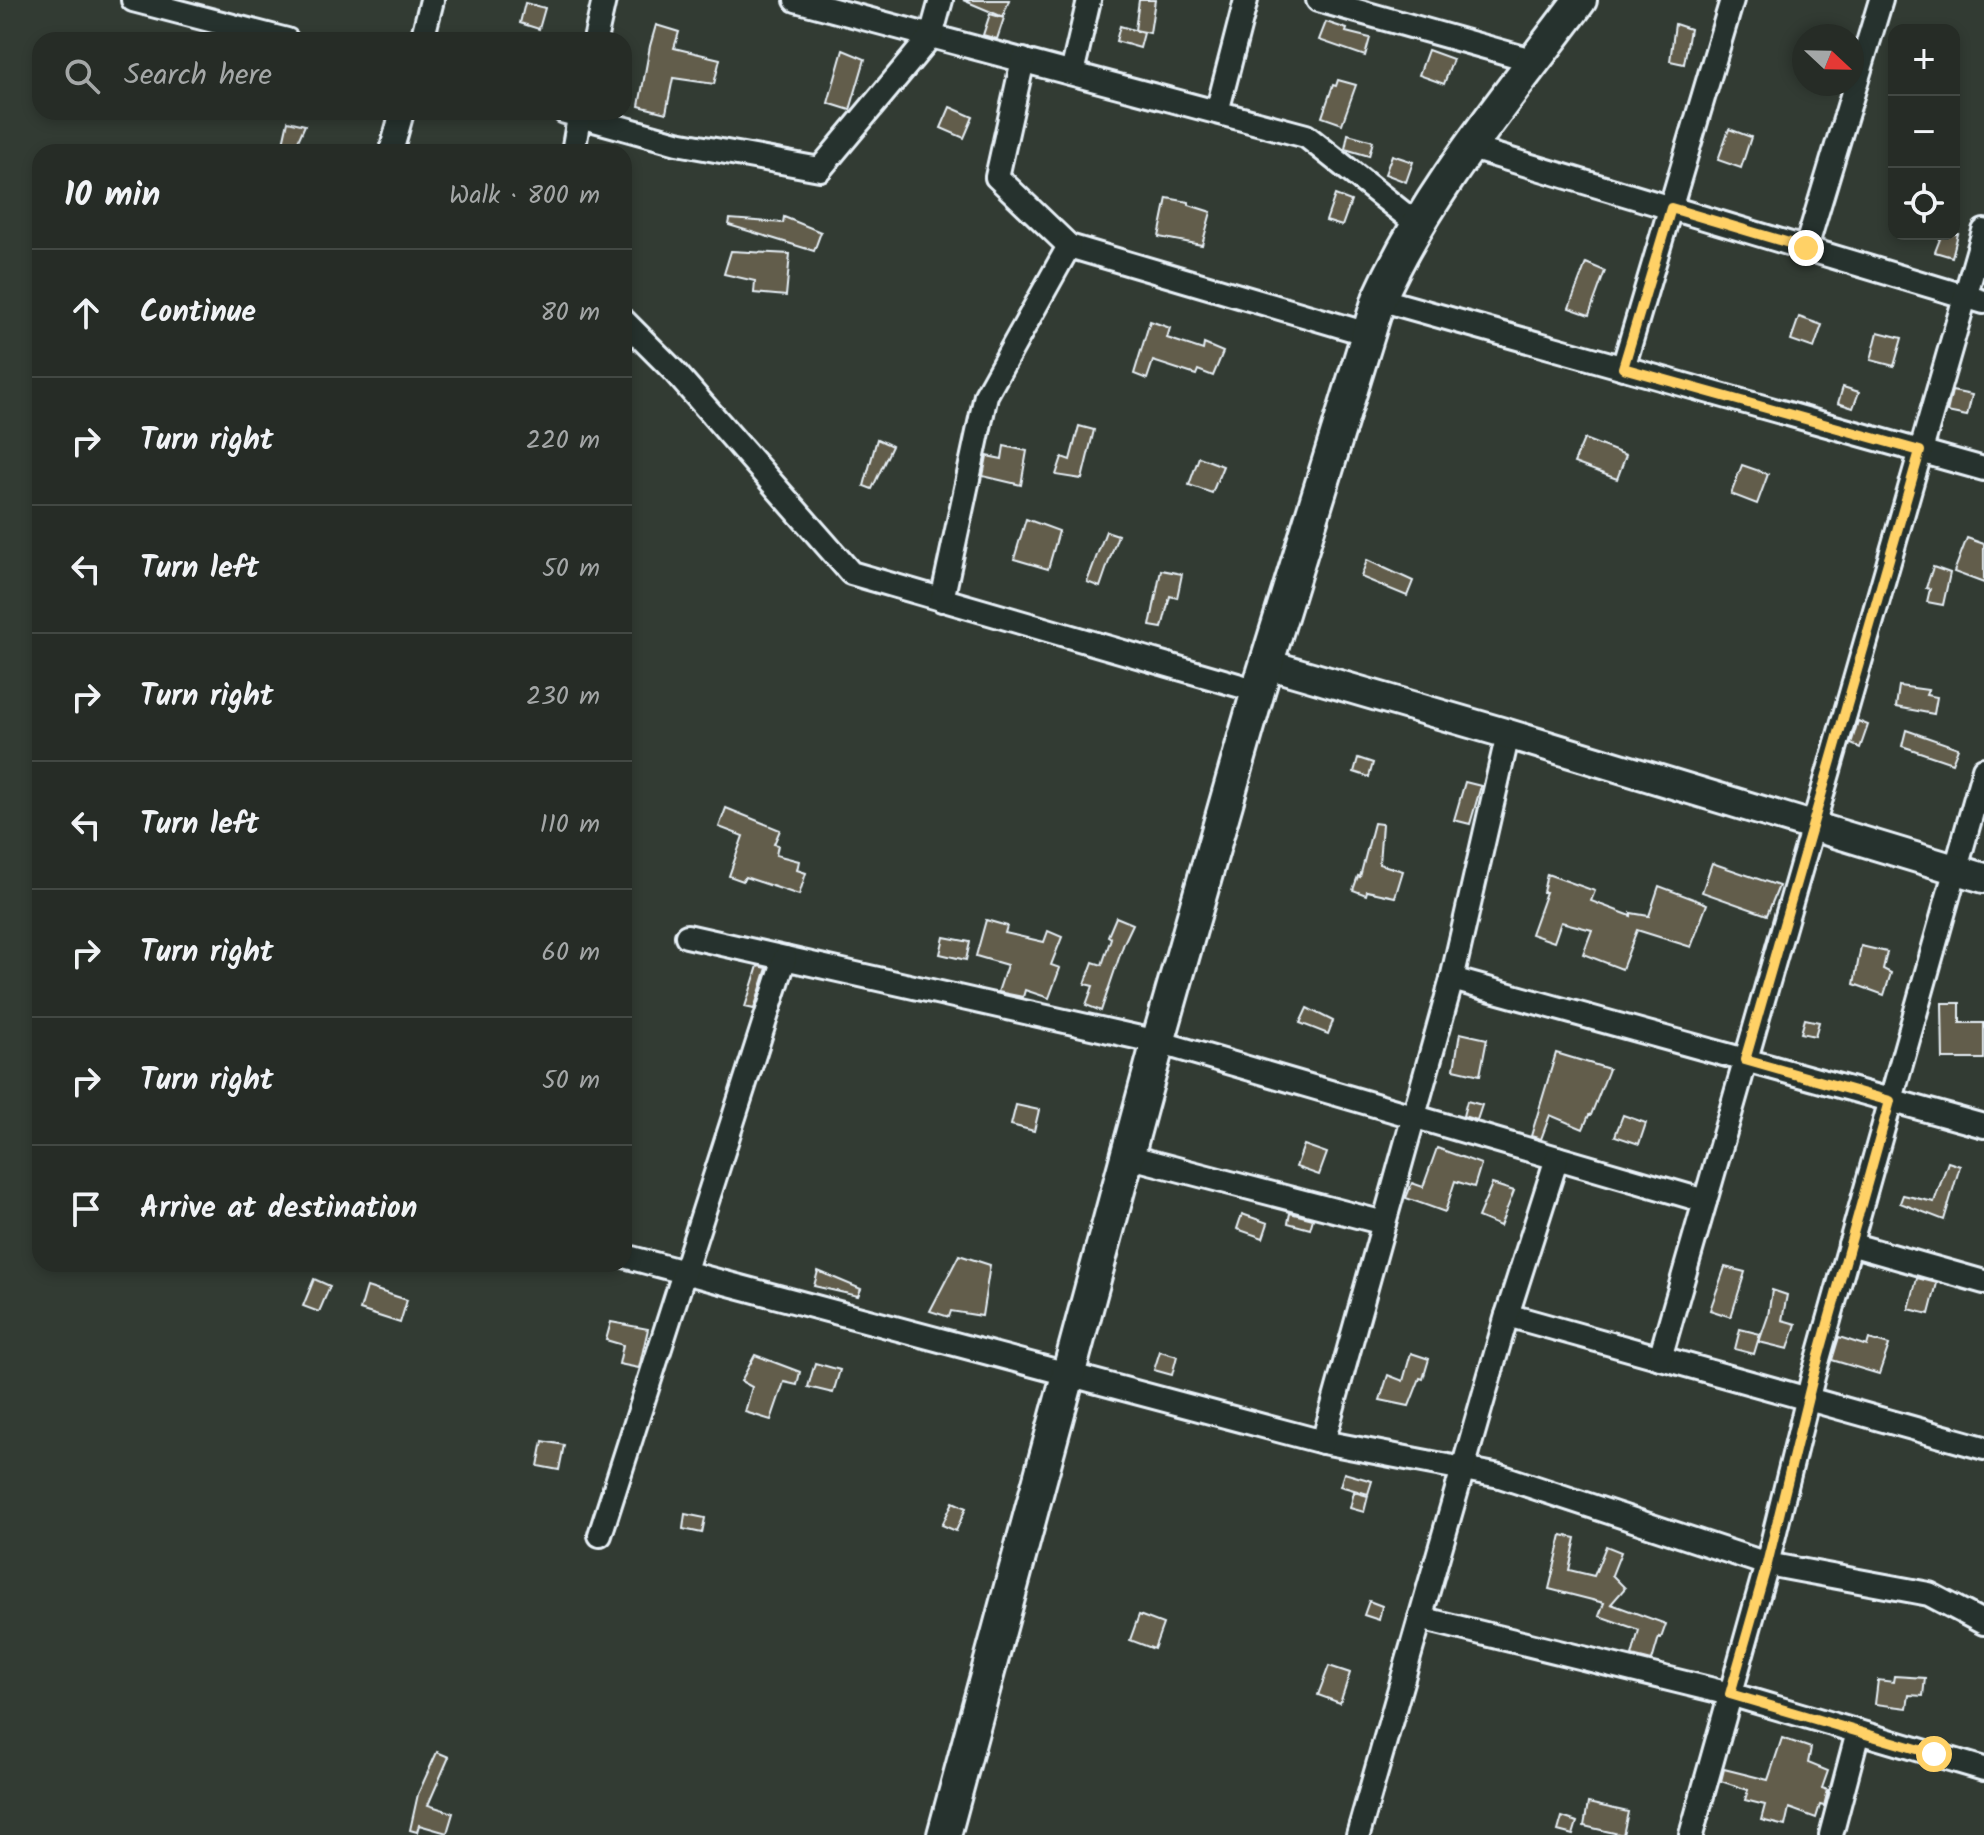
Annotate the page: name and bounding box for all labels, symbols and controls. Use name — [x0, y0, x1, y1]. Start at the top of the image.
north arrow — [1792, 24, 1864, 96]
map controls — [1888, 24, 1960, 240]
button: + — [1888, 24, 1960, 96]
search box — [32, 32, 632, 120]
text: Search here — [124, 52, 272, 100]
icon: search — [60, 54, 104, 98]
button: − — [1888, 96, 1960, 168]
button: locate — [1888, 168, 1960, 240]
text: 10 min — [64, 169, 160, 223]
text: Walk · 800 m — [449, 175, 600, 217]
route end — [1788, 230, 1824, 266]
text: Continue — [140, 289, 256, 337]
icon: ahead — [64, 291, 108, 335]
text: 80 m — [540, 292, 600, 334]
text: Turn right — [140, 417, 273, 465]
icon: right — [64, 419, 108, 463]
text: 220 m — [526, 420, 600, 462]
text: Turn left — [140, 545, 259, 593]
icon: left — [64, 547, 108, 591]
text: 50 m — [542, 548, 600, 590]
text: Turn right — [140, 673, 273, 721]
icon: right — [64, 675, 108, 719]
text: 230 m — [526, 676, 600, 718]
text: Turn left — [140, 801, 259, 849]
icon: left — [64, 803, 108, 847]
text: 110 m — [540, 804, 600, 846]
text: Turn right — [140, 929, 273, 977]
icon: right — [64, 931, 108, 975]
text: 60 m — [541, 932, 600, 974]
text: Turn right — [140, 1057, 273, 1105]
icon: right — [64, 1059, 108, 1103]
text: 50 m — [542, 1060, 600, 1102]
text: Arrive at destination — [140, 1185, 417, 1233]
icon: arrive — [64, 1187, 108, 1231]
route start — [1916, 1736, 1952, 1772]

